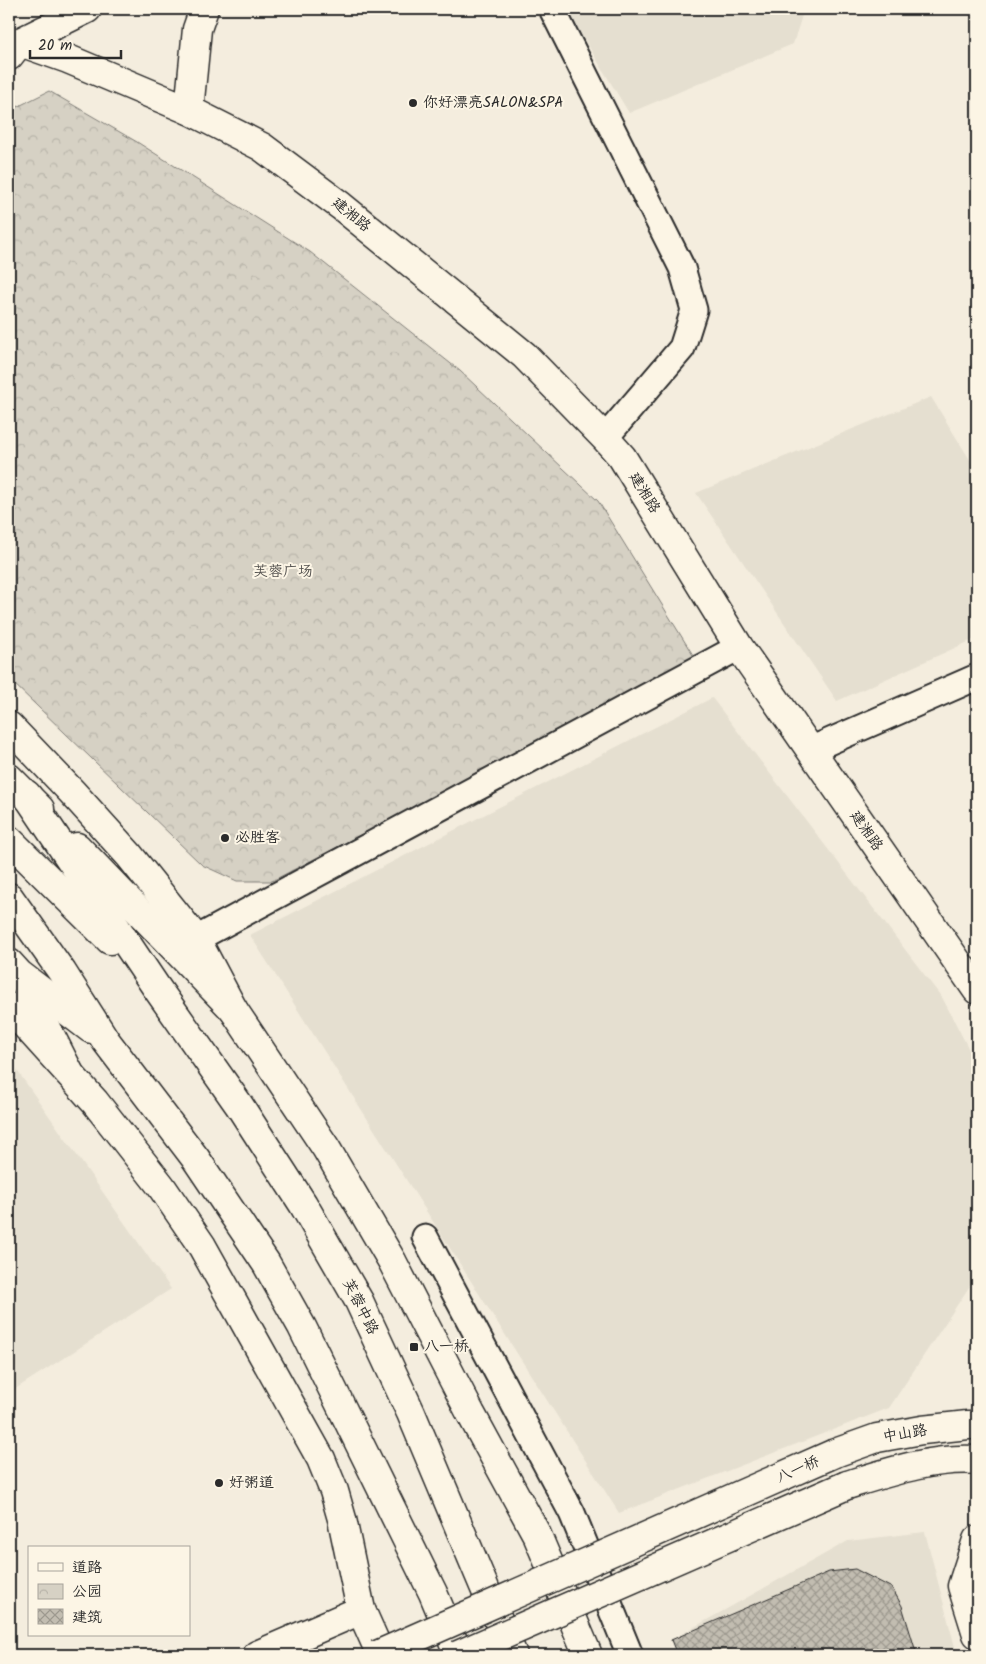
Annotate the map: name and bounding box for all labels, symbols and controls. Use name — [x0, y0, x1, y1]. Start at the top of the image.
scale bar — [30, 28, 121, 60]
text: 20 m — [38, 34, 72, 58]
place label: 你好漂亮SALON&SPA — [423, 91, 563, 115]
marker: 你好漂亮SALON&SPA — [407, 97, 419, 109]
street label: 建湘路 — [326, 192, 376, 238]
street label: 建湘路 — [622, 468, 666, 518]
park label: 芙蓉广场 — [253, 560, 313, 584]
street label: 建湘路 — [843, 806, 889, 856]
place label: 必胜客 — [235, 826, 280, 850]
marker: 必胜客 — [219, 832, 231, 844]
street label: 芙蓉中路 — [336, 1275, 384, 1339]
place label: 八一桥 — [424, 1335, 469, 1359]
marker: 八一桥 — [408, 1341, 420, 1353]
street label: 中山路 — [881, 1418, 929, 1450]
street label: 八一桥 — [773, 1450, 823, 1490]
place label: 好粥道 — [229, 1471, 274, 1495]
marker: 好粥道 — [213, 1477, 225, 1489]
legend — [28, 1546, 190, 1636]
text: 道路 — [72, 1556, 102, 1580]
text: 公园 — [72, 1580, 102, 1604]
text: 建筑 — [72, 1606, 102, 1630]

